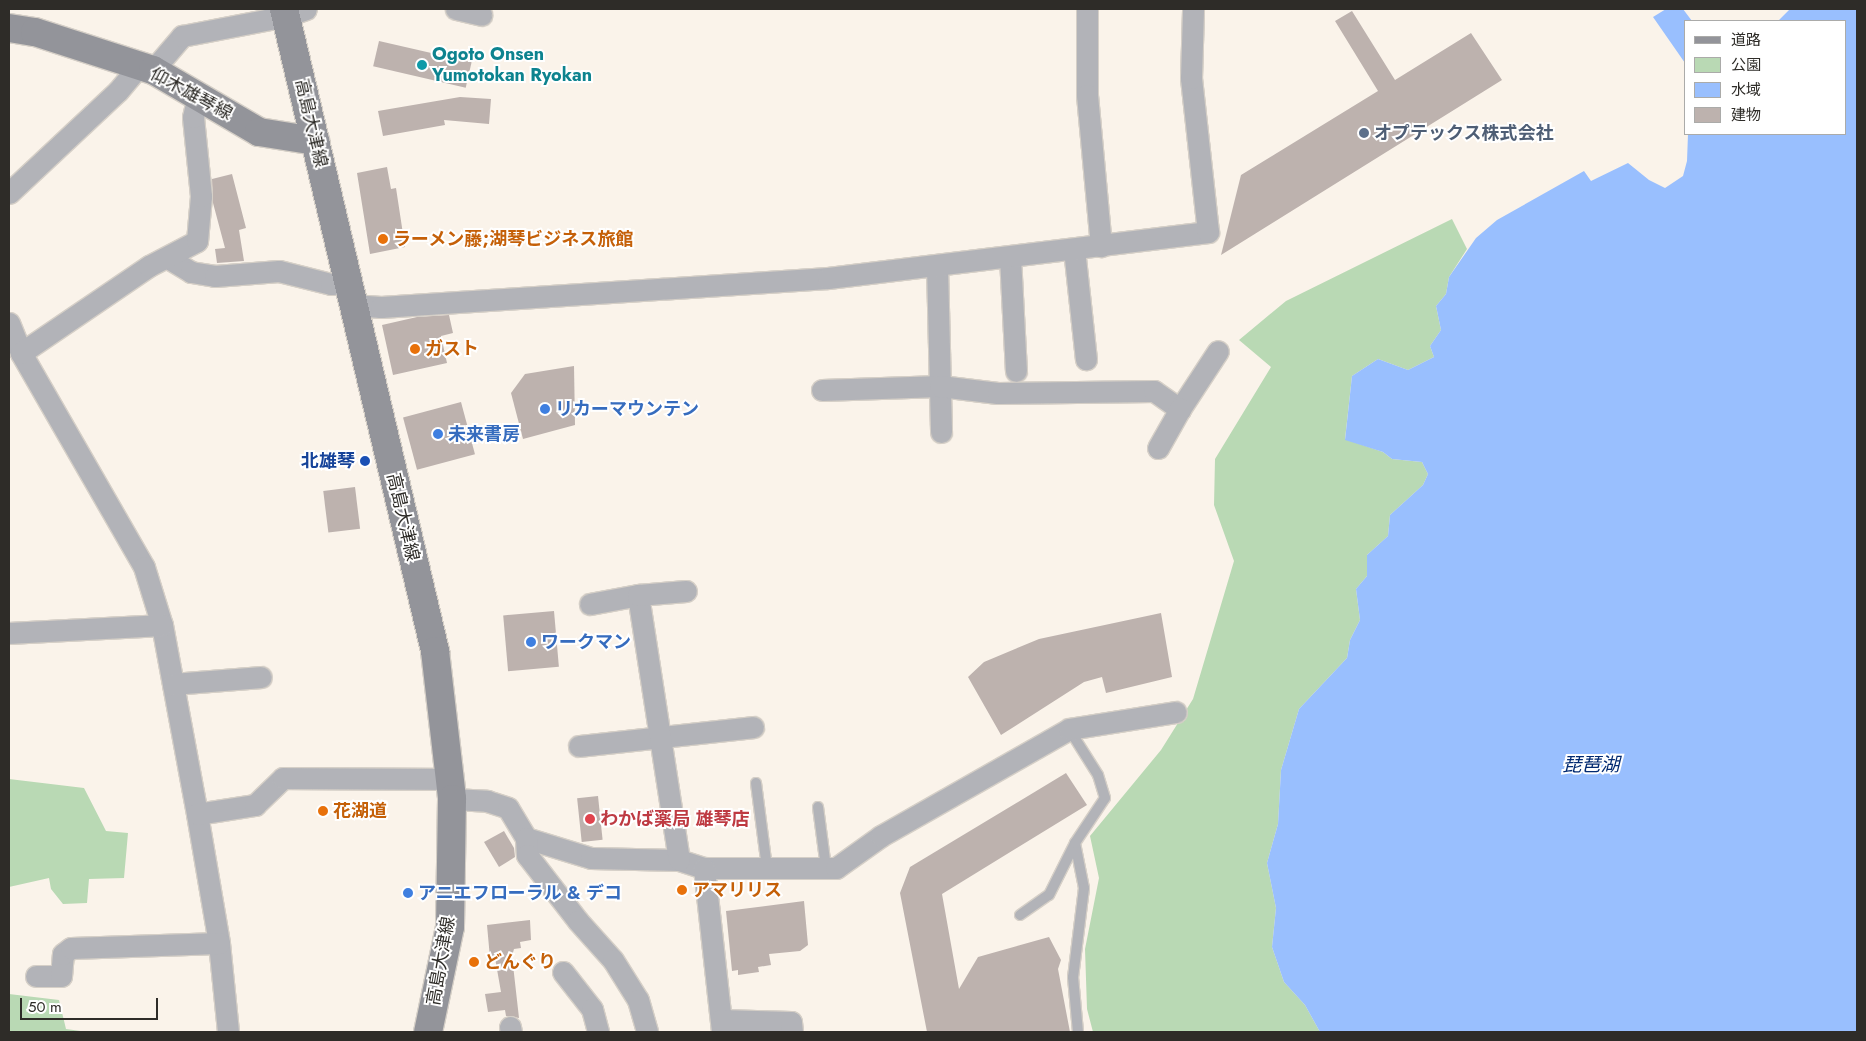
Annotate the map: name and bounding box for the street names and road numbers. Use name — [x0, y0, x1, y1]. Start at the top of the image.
street label: 仰木雄琴線 — [146, 63, 236, 125]
street label: 高島大津線 — [290, 77, 332, 169]
street label: 高島大津線 — [382, 471, 424, 563]
street label: 高島大津線 — [423, 915, 459, 1007]

